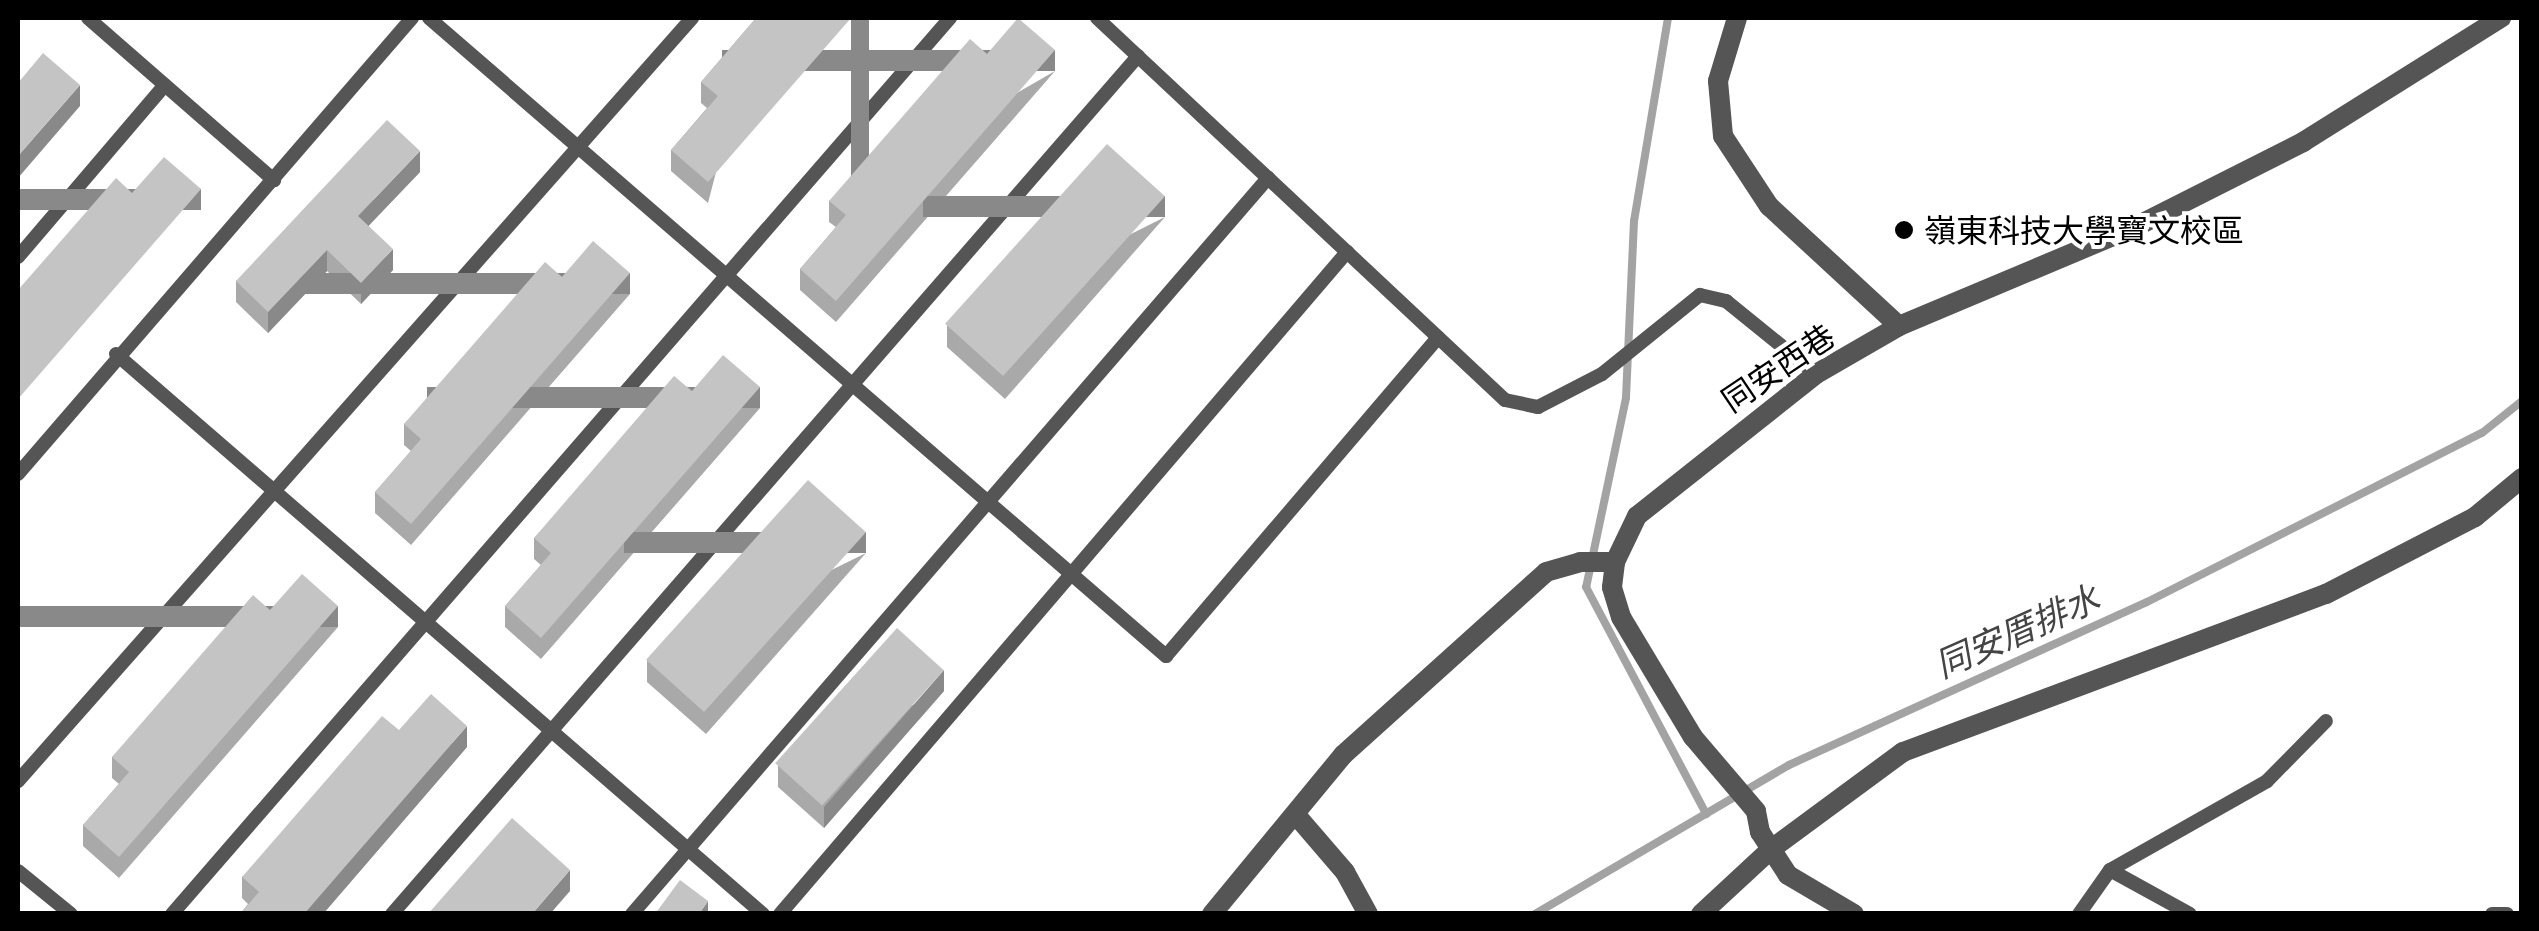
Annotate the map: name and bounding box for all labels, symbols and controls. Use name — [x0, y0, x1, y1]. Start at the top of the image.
place label: 嶺東科技大學寶文校區 — [1924, 211, 2244, 249]
marker: 嶺東科技大學寶文校區 — [1893, 219, 1915, 241]
street label: 同安西巷 — [1714, 316, 1842, 420]
water label: 同安厝排水 — [1929, 576, 2105, 686]

